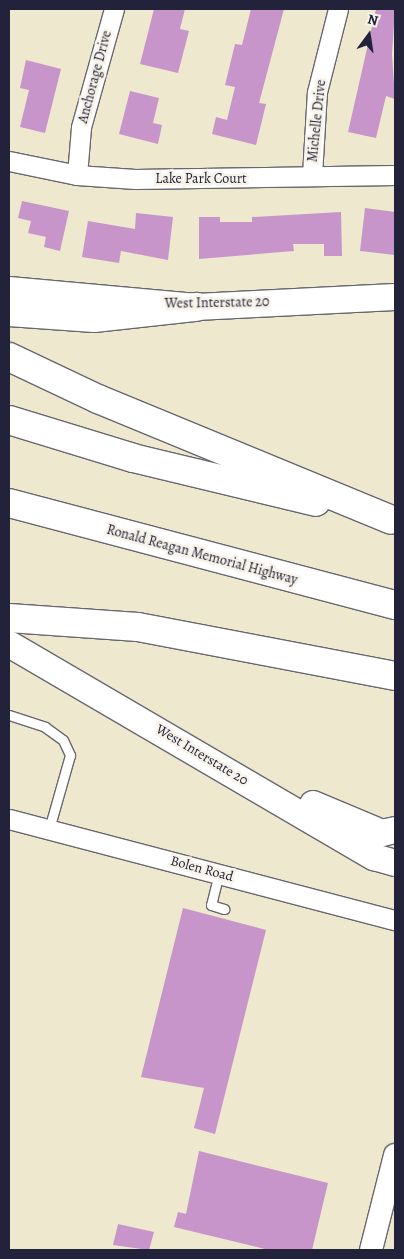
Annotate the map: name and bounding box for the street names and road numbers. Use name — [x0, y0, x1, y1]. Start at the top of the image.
street label: Anchorage Drive — [75, 29, 115, 125]
street label: Michelle Drive — [304, 79, 330, 163]
street label: Lake Park Court — [155, 171, 247, 187]
street label: West Interstate 20 — [165, 294, 269, 312]
street label: Ronald Reagan Memorial Highway — [105, 521, 299, 589]
street label: West Interstate 20 — [153, 721, 251, 789]
street label: Bolen Road — [169, 853, 235, 885]

